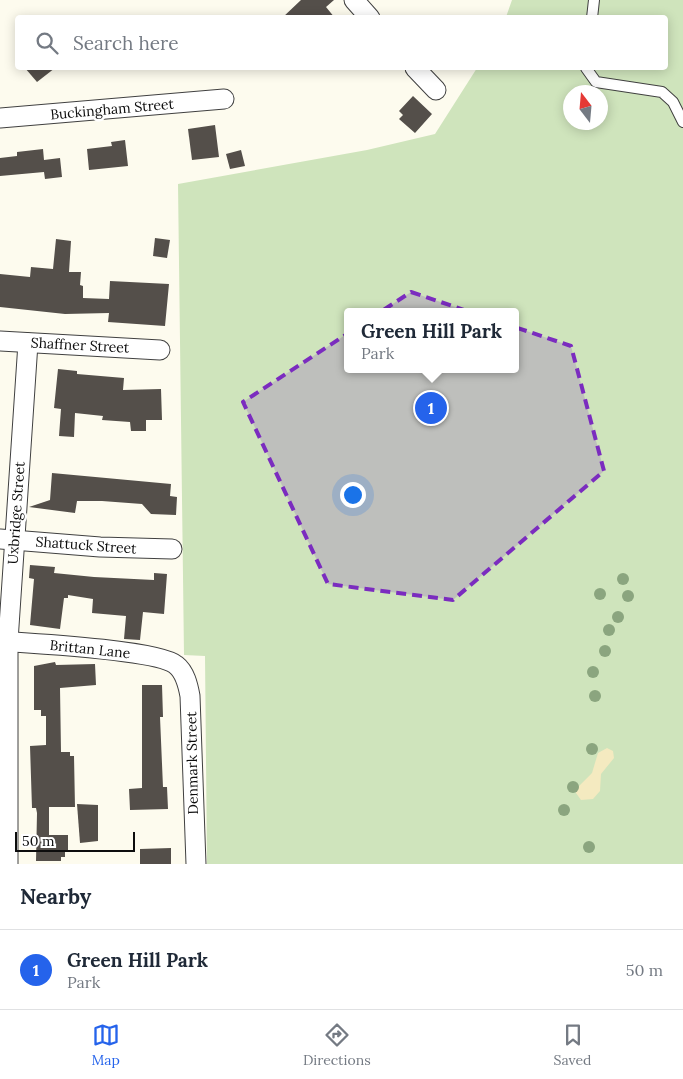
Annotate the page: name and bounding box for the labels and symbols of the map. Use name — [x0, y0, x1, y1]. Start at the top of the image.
north arrow — [563, 85, 608, 130]
street label: Buckingham Street — [49, 95, 175, 123]
street label: Shaffner Street — [30, 333, 130, 357]
pin: 1 — [415, 389, 447, 427]
street label: Uxbridge Street — [3, 460, 29, 565]
your location — [340, 482, 366, 508]
street label: Shattuck Street — [35, 532, 138, 558]
street label: Brittan Lane — [49, 636, 132, 662]
street label: Denmark Street — [182, 711, 202, 815]
scale bar — [15, 829, 135, 852]

